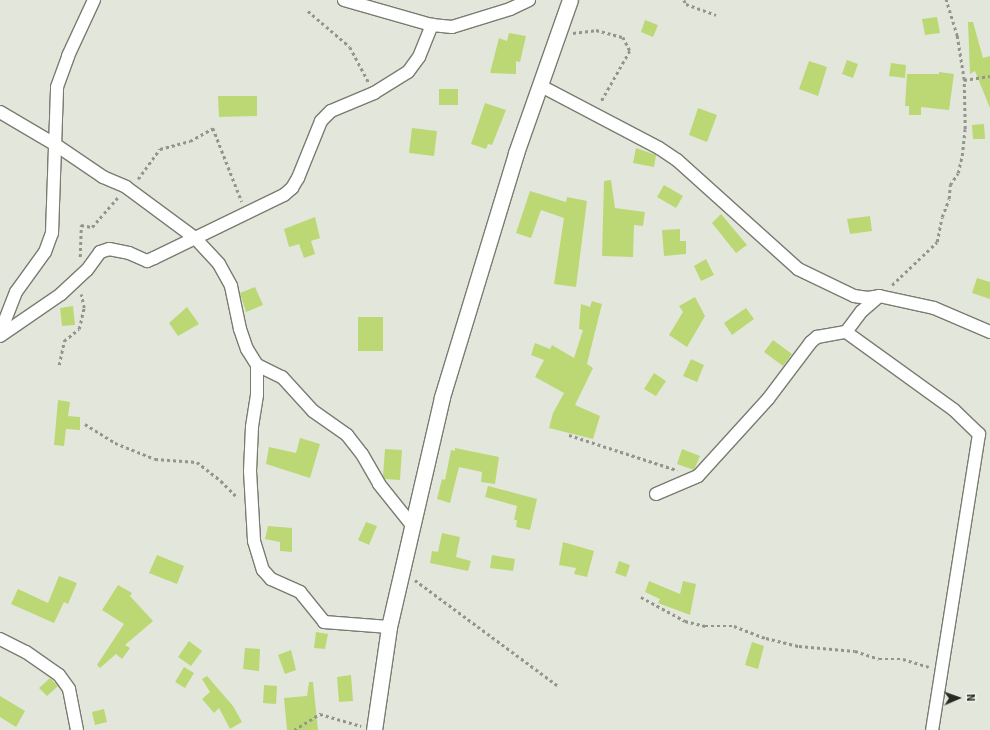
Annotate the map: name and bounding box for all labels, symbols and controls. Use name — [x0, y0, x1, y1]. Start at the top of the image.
north arrow — [938, 678, 978, 718]
text: N — [964, 694, 977, 702]

